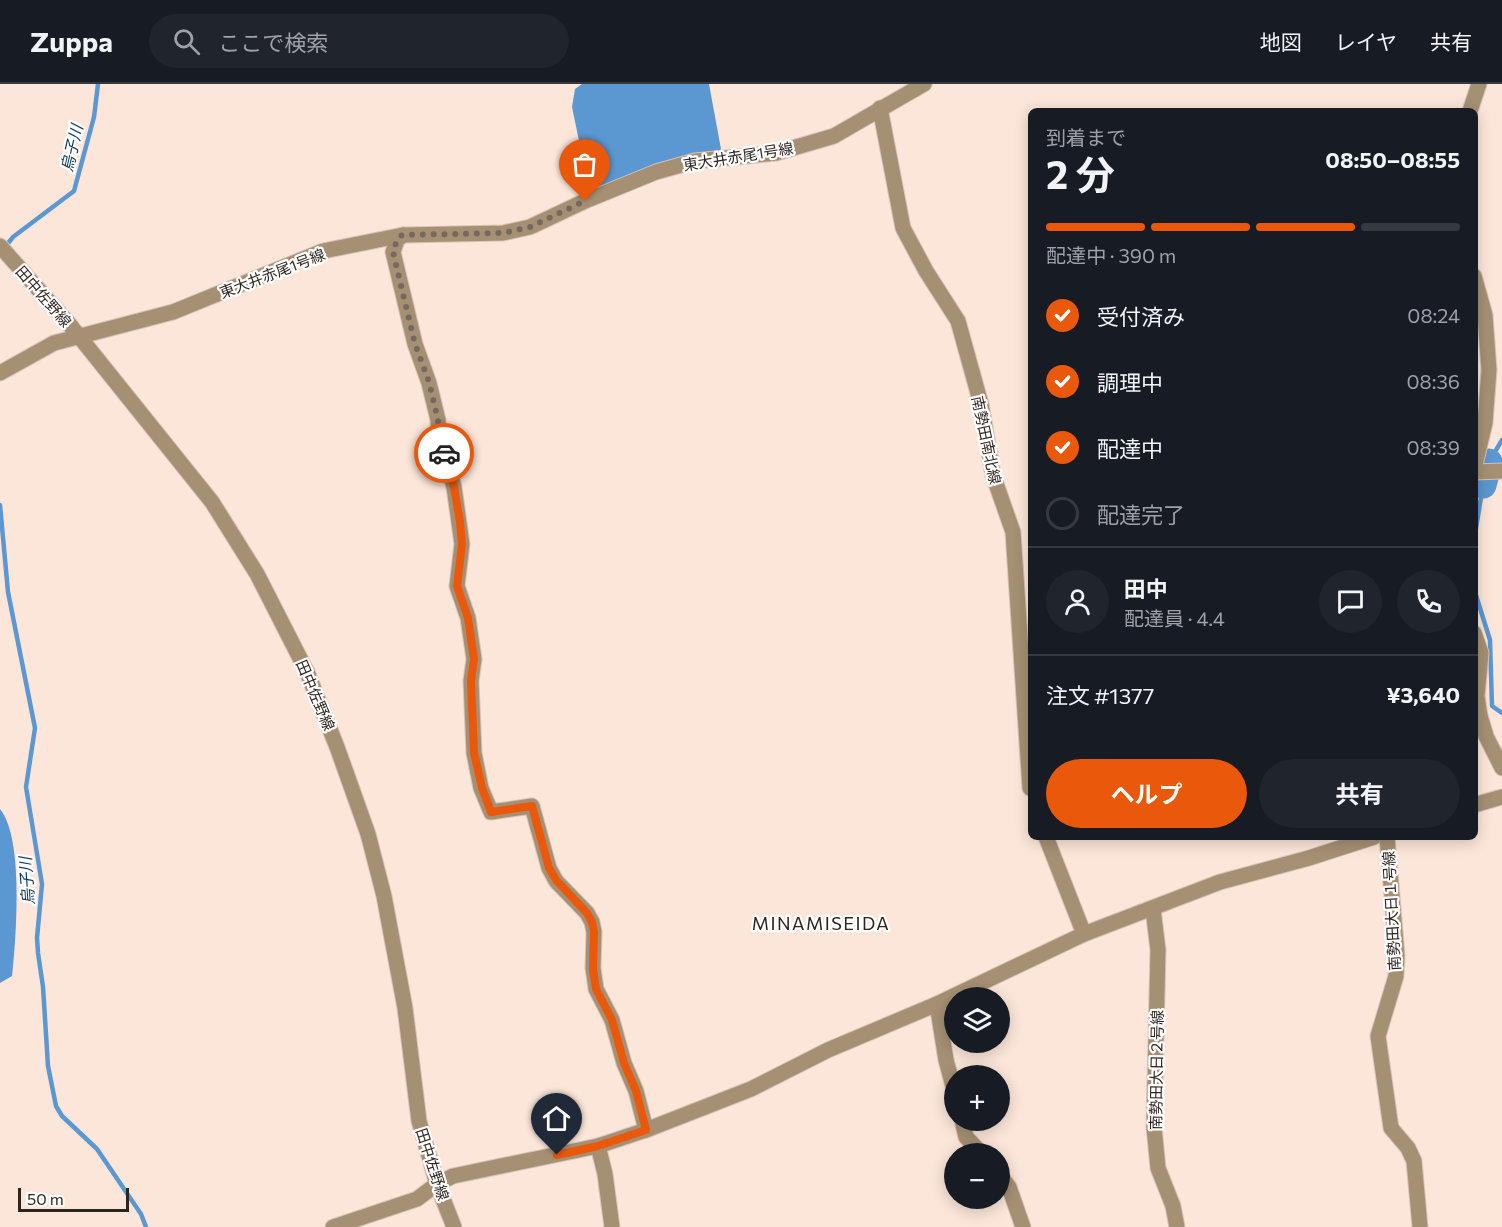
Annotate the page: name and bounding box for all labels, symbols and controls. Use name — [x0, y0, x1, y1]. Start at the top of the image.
search box — [149, 14, 569, 68]
text: Zuppa — [30, 24, 113, 58]
icon: search — [170, 25, 203, 58]
text: ここで検索 — [218, 29, 328, 56]
text: 地図 — [1260, 29, 1302, 54]
text: レイヤ — [1335, 29, 1397, 54]
text: 共有 — [1430, 29, 1472, 54]
water label: 烏子川 — [56, 121, 86, 174]
text: 到着まで — [1046, 125, 1126, 149]
street label: 東大井赤尾1号線 — [682, 138, 794, 174]
pin — [559, 139, 610, 201]
text: 08:50–08:55 — [1325, 146, 1460, 173]
icon: bag — [568, 148, 601, 181]
text: 2 分 — [1046, 149, 1115, 197]
text: 配達中 · 390 m — [1046, 243, 1176, 267]
street label: 東大井赤尾1号線 — [217, 245, 327, 301]
street label: 田中佐野線 — [13, 262, 75, 330]
icon: check — [1046, 299, 1079, 332]
text: 受付済み — [1097, 303, 1185, 330]
text: 08:24 — [1407, 303, 1460, 327]
icon: check — [1046, 365, 1079, 398]
text: 調理中 — [1097, 369, 1163, 396]
text: 08:36 — [1407, 369, 1460, 393]
street label: 南勢田南北線 — [969, 394, 1005, 486]
courier — [414, 423, 474, 483]
icon: check — [1046, 431, 1079, 464]
text: 配達中 — [1097, 435, 1163, 462]
text: 08:39 — [1407, 435, 1460, 459]
icon: car — [428, 437, 461, 470]
text: 配達完了 — [1097, 501, 1185, 528]
button: person — [1046, 570, 1109, 633]
button: chat — [1319, 570, 1382, 633]
button: phone — [1397, 570, 1460, 633]
text: 田中 — [1124, 575, 1168, 602]
text: 配達員 · 4.4 — [1124, 606, 1225, 630]
street label: 田中佐野線 — [293, 657, 339, 733]
text: ¥3,640 — [1386, 681, 1460, 708]
text: 注文 #1377 — [1046, 682, 1154, 709]
button: ヘルプ — [1046, 759, 1247, 828]
button: 共有 — [1259, 759, 1460, 828]
street label: 南勢田大日１号線 — [1379, 851, 1403, 971]
water label: 烏子川 — [15, 854, 37, 906]
district label: MINAMISEIDA — [752, 912, 890, 934]
map controls — [944, 987, 1010, 1209]
button: layers — [944, 987, 1010, 1053]
street label: 南勢田大日２号線 — [1146, 1010, 1166, 1130]
button: + — [944, 1065, 1010, 1131]
pin — [531, 1093, 582, 1155]
icon: home — [540, 1102, 573, 1135]
street label: 田中佐野線 — [413, 1126, 453, 1202]
button: − — [944, 1143, 1010, 1209]
scale bar — [18, 1185, 129, 1212]
text: 50 m — [27, 1189, 64, 1208]

